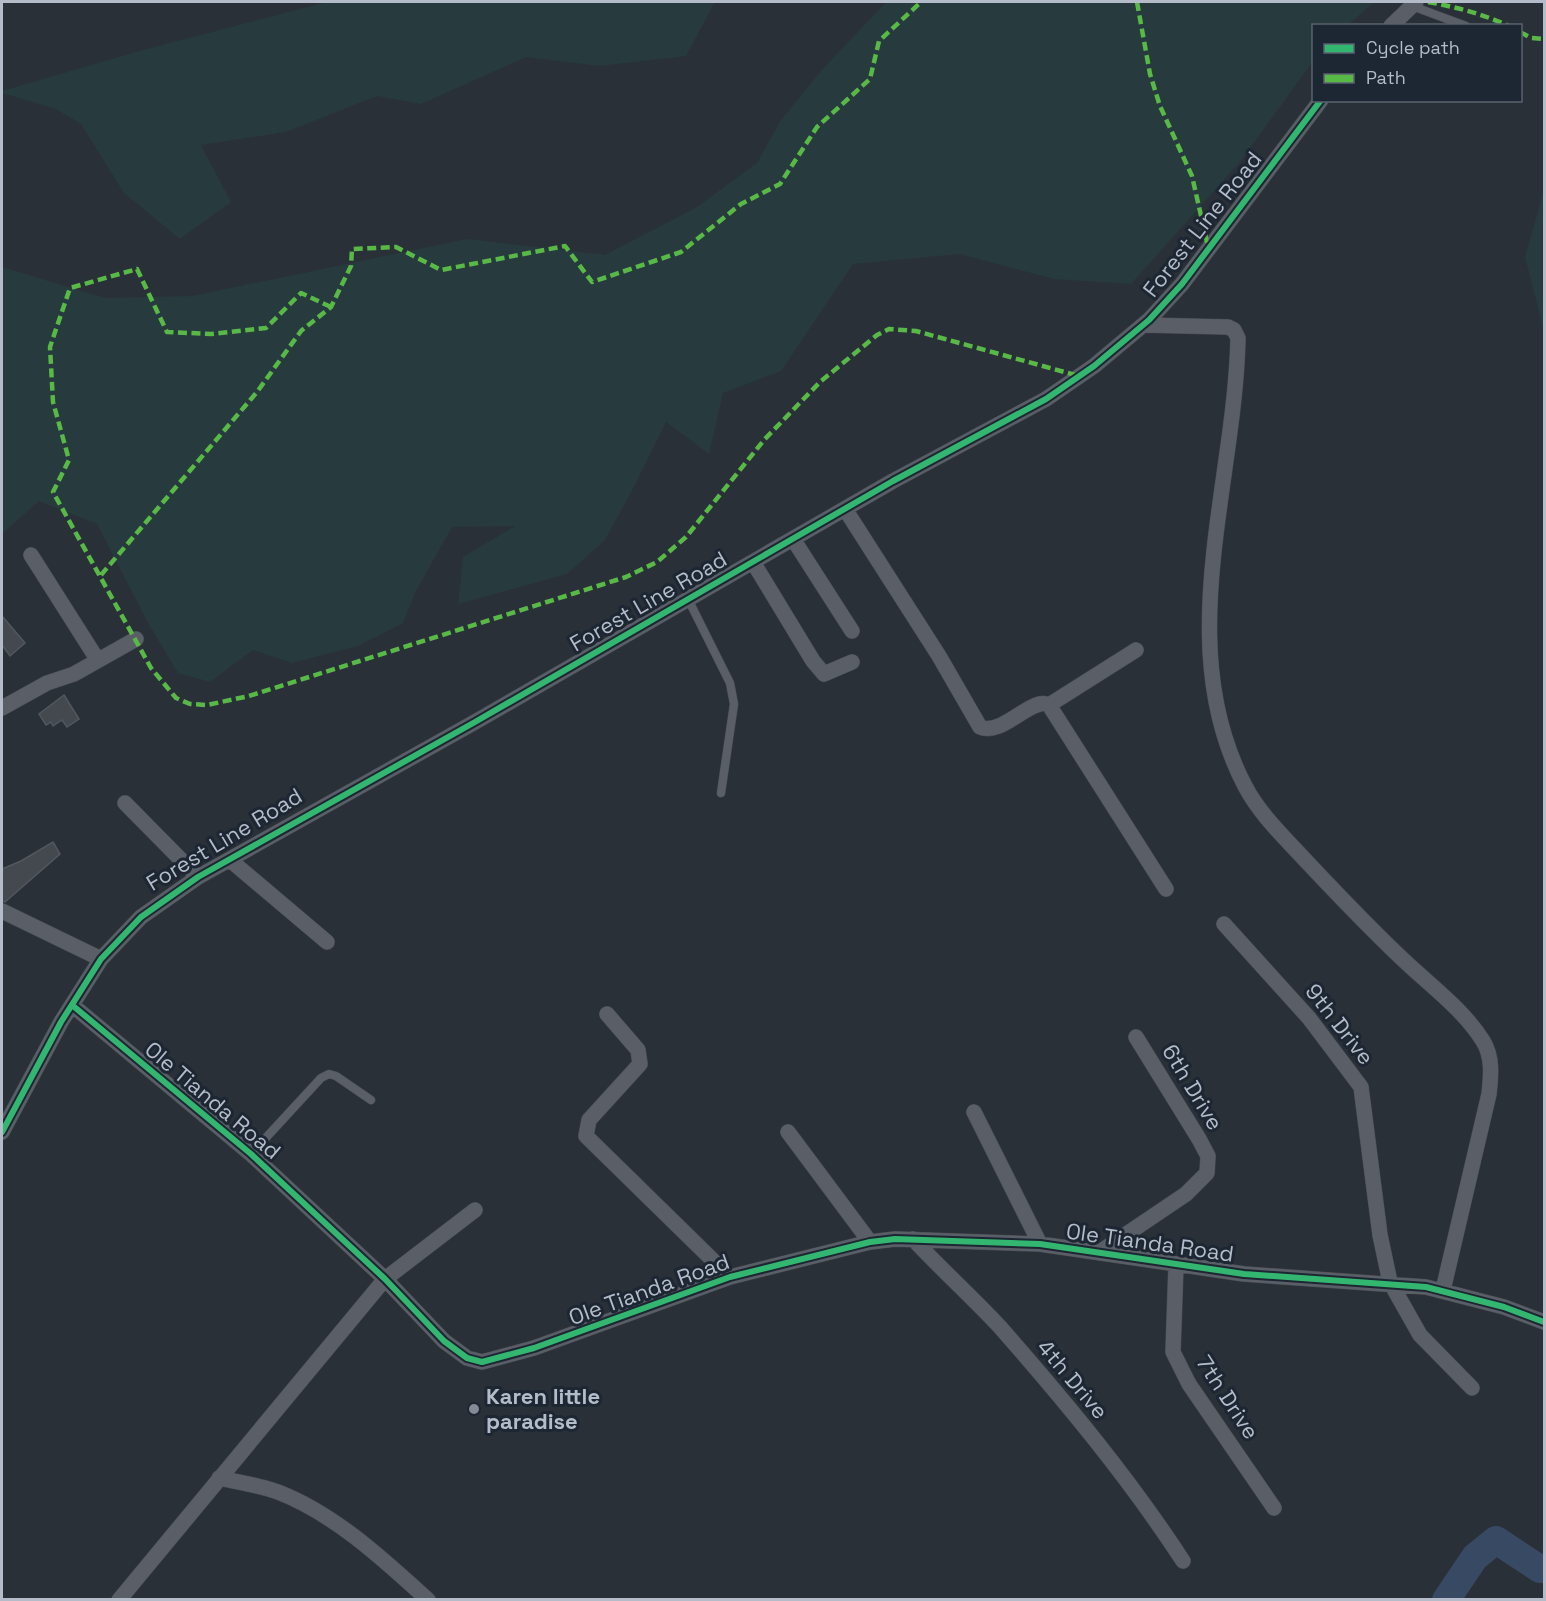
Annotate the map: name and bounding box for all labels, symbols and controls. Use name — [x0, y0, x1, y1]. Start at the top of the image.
legend — [1312, 24, 1522, 102]
text: Cycle path — [1366, 36, 1460, 59]
text: Path — [1366, 66, 1406, 89]
street label: Forest Line Road — [1136, 146, 1268, 302]
street label: Forest Line Road — [564, 545, 732, 657]
street label: Forest Line Road — [141, 781, 307, 897]
street label: 9th Drive — [1300, 978, 1380, 1070]
street label: Ole Tianda Road — [139, 1035, 287, 1165]
street label: 6th Drive — [1156, 1039, 1230, 1135]
street label: Ole Tianda Road — [1064, 1216, 1236, 1268]
street label: Ole Tianda Road — [565, 1247, 733, 1331]
street label: 4th Drive — [1032, 1333, 1114, 1425]
street label: 7th Drive — [1191, 1350, 1265, 1444]
place label: Karen little paradise — [486, 1382, 600, 1435]
marker: Karen little paradise — [467, 1402, 481, 1416]

